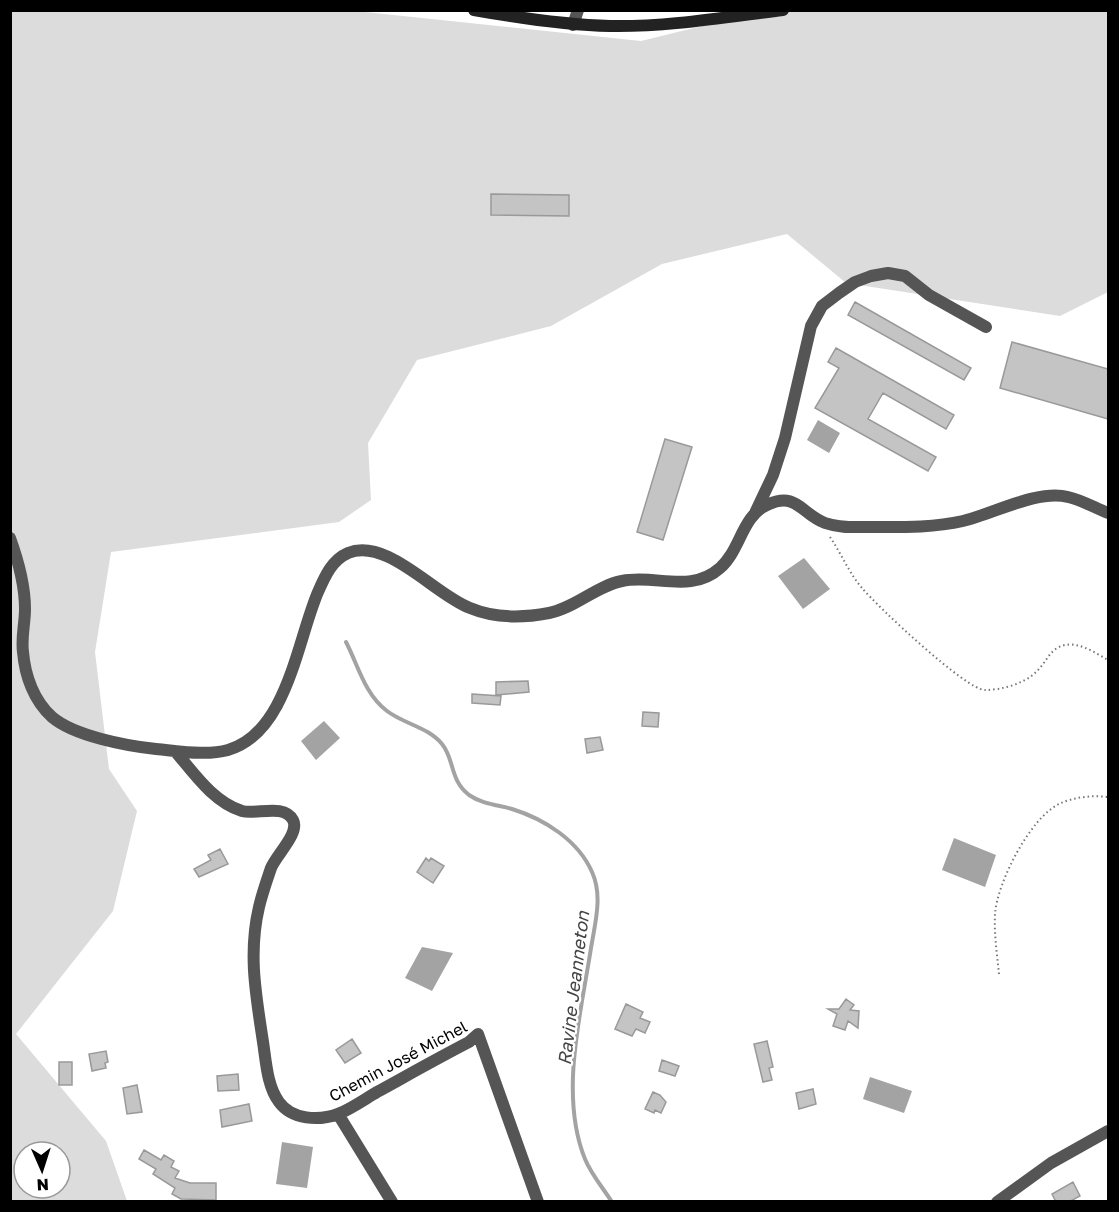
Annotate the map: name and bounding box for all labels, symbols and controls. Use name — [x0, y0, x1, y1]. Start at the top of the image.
water label: Ravine Jeanneton — [553, 909, 593, 1066]
street label: Chemin José Michel — [326, 1016, 470, 1106]
north arrow — [12, 1140, 72, 1200]
text: N — [36, 1175, 49, 1195]

